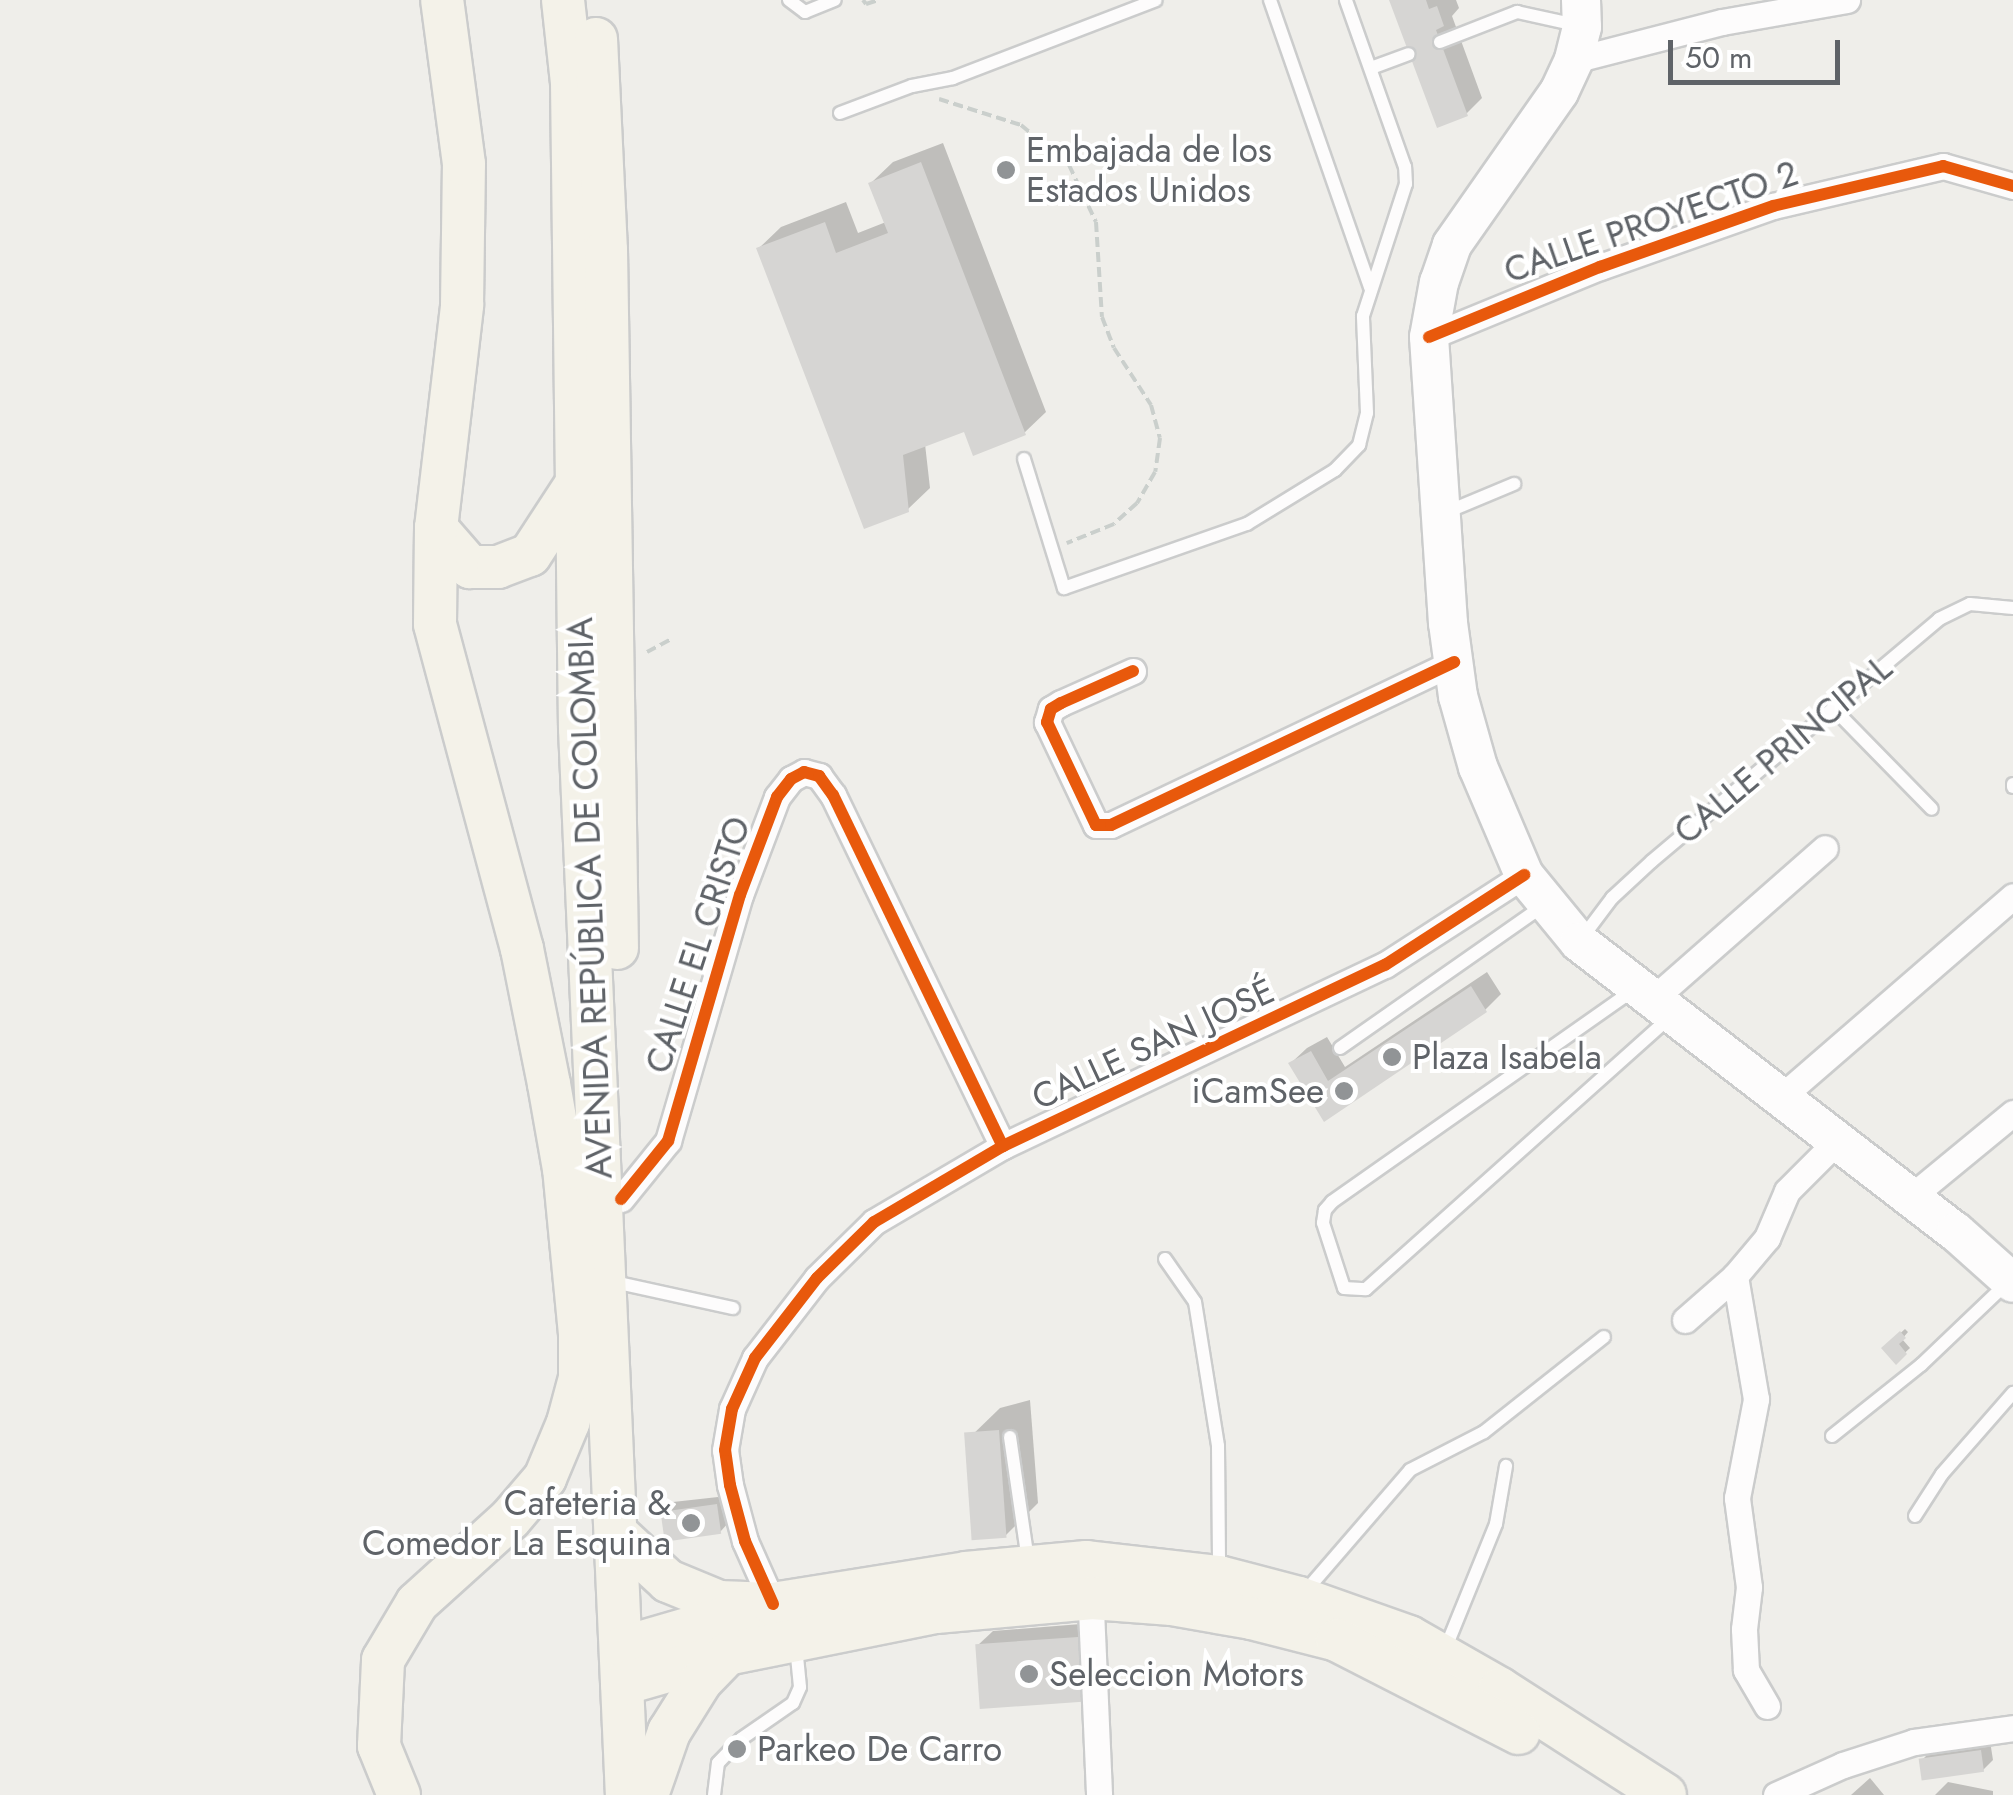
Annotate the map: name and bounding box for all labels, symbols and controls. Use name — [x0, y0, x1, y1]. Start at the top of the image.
scale bar — [1673, 20, 1846, 82]
text: 50 m — [1685, 36, 1752, 79]
place label: Embajada de los Estados Unidos — [1026, 129, 1272, 211]
street label: CALLE PROYECTO 2 — [1499, 152, 1803, 292]
marker: Embajada de los Estados Unidos — [995, 159, 1017, 181]
street label: AVENIDA REPÚBLICA DE COLOMBIA — [559, 616, 621, 1180]
street label: CALLE PRINCIPAL — [1666, 647, 1900, 853]
street label: CALLE EL CRISTO — [637, 812, 759, 1078]
street label: CALLE SAN JOSÉ — [1025, 970, 1281, 1118]
place label: Plaza Isabela — [1412, 1036, 1602, 1078]
marker: Plaza Isabela — [1381, 1046, 1403, 1068]
place label: iCamSee — [1192, 1070, 1324, 1112]
marker: iCamSee — [1333, 1080, 1355, 1102]
place label: Cafeteria & Comedor La Esquina — [362, 1482, 671, 1564]
marker: Cafeteria & Comedor La Esquina — [680, 1512, 702, 1534]
place label: Seleccion Motors — [1049, 1653, 1304, 1695]
marker: Seleccion Motors — [1018, 1663, 1040, 1685]
place label: Parkeo De Carro — [757, 1728, 1002, 1770]
marker: Parkeo De Carro — [726, 1738, 748, 1760]

